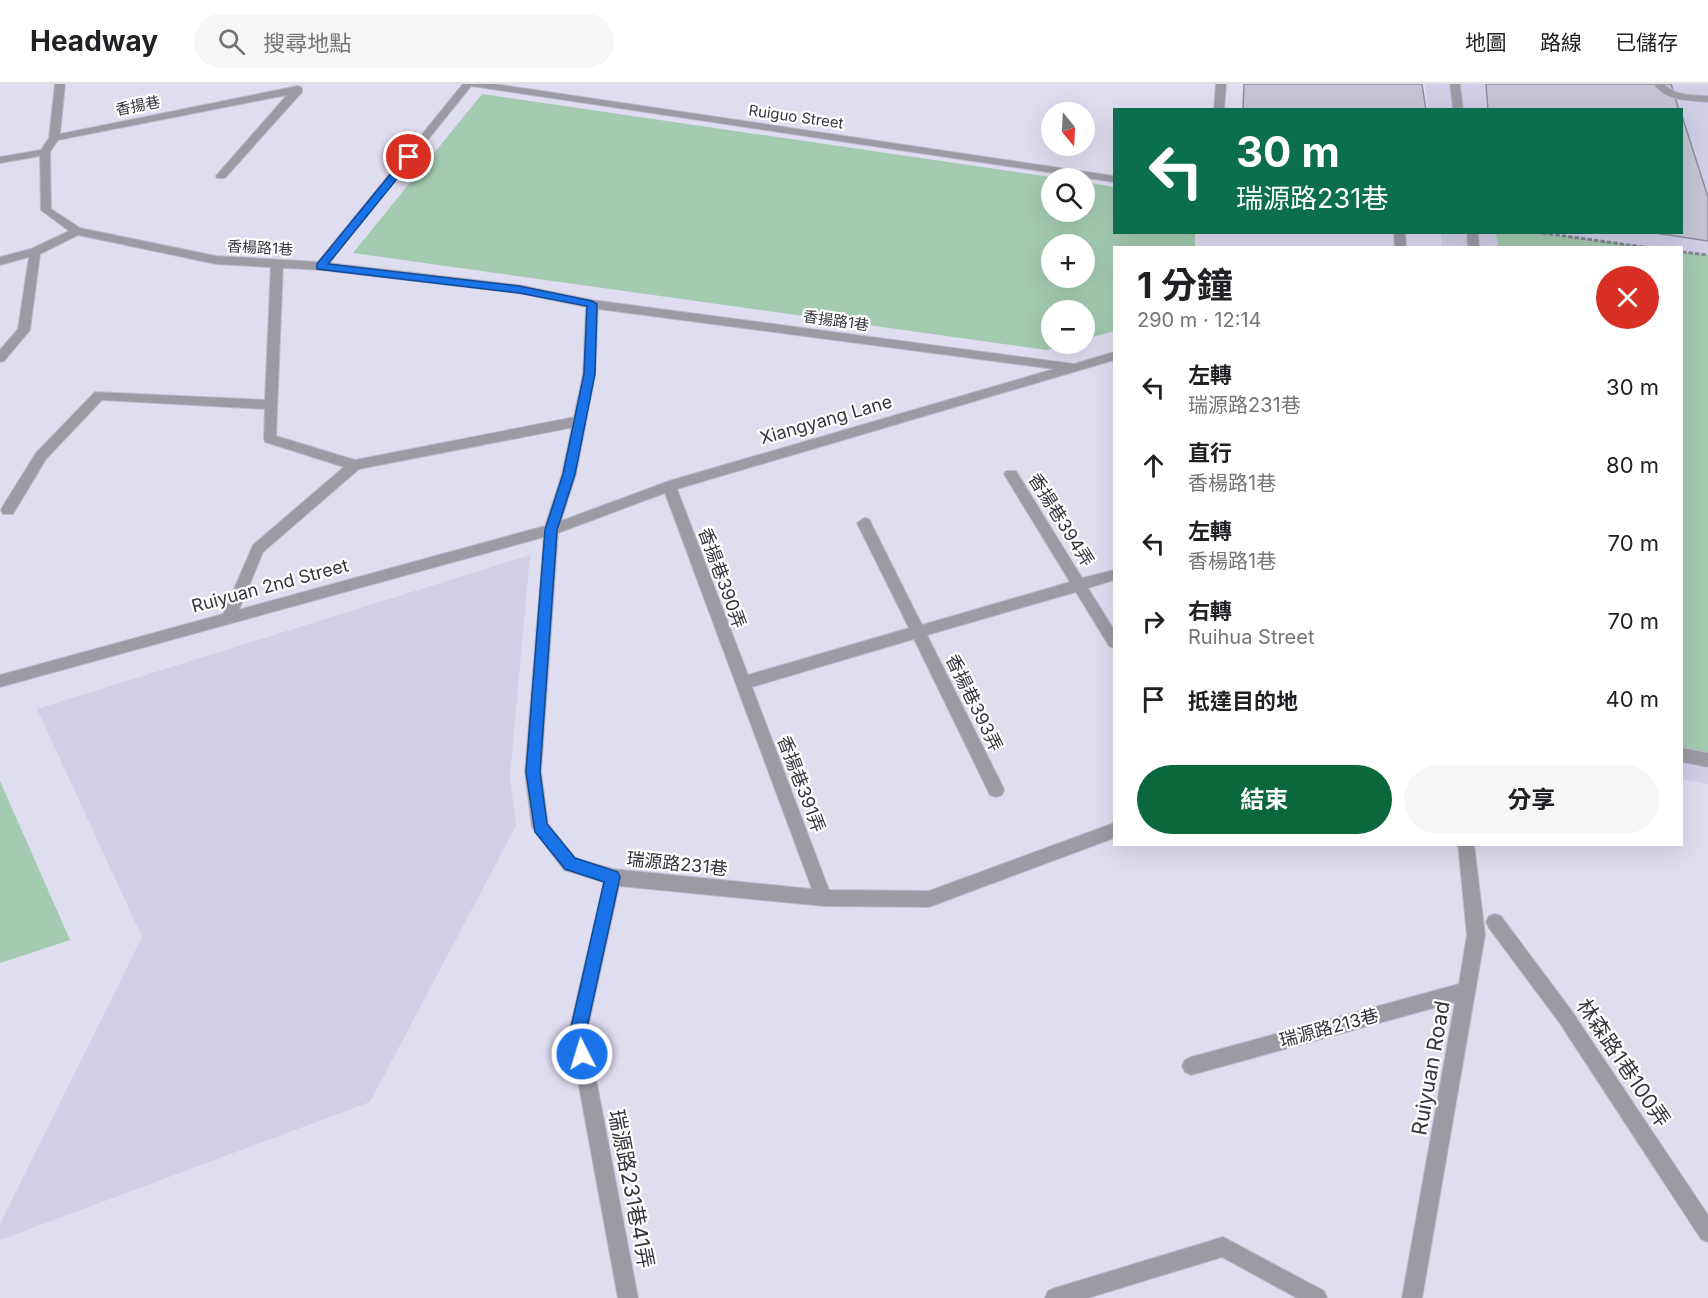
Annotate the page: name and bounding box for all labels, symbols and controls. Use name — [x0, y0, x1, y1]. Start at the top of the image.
search box — [194, 14, 614, 68]
text: Headway — [30, 24, 158, 58]
icon: search — [215, 25, 248, 58]
text: 搜尋地點 — [263, 30, 351, 56]
text: 地圖 — [1465, 30, 1507, 55]
text: 路線 — [1540, 30, 1582, 55]
text: 已儲存 — [1615, 30, 1678, 55]
street label: 香揚巷 — [114, 92, 162, 119]
street label: Ruiguo Street — [747, 100, 845, 133]
north arrow — [1041, 102, 1095, 156]
map controls — [1041, 102, 1095, 354]
text: 30 m — [1236, 126, 1340, 177]
pin — [383, 131, 434, 182]
icon: left — [1137, 132, 1215, 210]
icon: arrive — [392, 140, 425, 173]
button: search — [1041, 168, 1095, 222]
text: 瑞源路231巷 — [1236, 182, 1388, 215]
button: + — [1041, 234, 1095, 288]
street label: 香楊路1巷 — [227, 236, 294, 259]
text: 1 分鐘 — [1137, 263, 1233, 307]
button: close — [1596, 266, 1659, 329]
button: − — [1041, 300, 1095, 354]
street label: 香揚路1巷 — [802, 306, 870, 335]
text: 290 m · 12:14 — [1137, 308, 1262, 332]
text: 左轉 — [1188, 362, 1232, 388]
icon: left — [1137, 371, 1170, 404]
text: 30 m — [1606, 374, 1659, 400]
street label: Xiangyang Lane — [757, 391, 894, 448]
text: 瑞源路231巷 — [1188, 393, 1301, 417]
text: 直行 — [1188, 440, 1232, 466]
icon: ahead — [1137, 449, 1170, 482]
text: 80 m — [1606, 452, 1659, 478]
street label: 香揚巷394弄 — [1024, 469, 1098, 570]
text: 香楊路1巷 — [1188, 471, 1276, 495]
text: 左轉 — [1188, 518, 1232, 544]
street label: 香揚巷390弄 — [695, 525, 750, 631]
icon: left — [1137, 527, 1170, 560]
text: 70 m — [1608, 530, 1659, 556]
text: 香楊路1巷 — [1188, 549, 1276, 573]
street label: Ruiyuan 2nd Street — [189, 554, 351, 617]
text: 右轉 — [1188, 598, 1232, 624]
icon: right — [1137, 605, 1170, 638]
text: 70 m — [1608, 608, 1659, 634]
text: Ruihua Street — [1188, 625, 1314, 649]
street label: 香揚巷393弄 — [942, 651, 1007, 755]
icon: arrive — [1137, 683, 1170, 716]
text: 40 m — [1605, 686, 1659, 712]
text: 抵達目的地 — [1188, 688, 1298, 714]
street label: 香揚巷391弄 — [773, 733, 829, 835]
button: 結束 — [1137, 765, 1392, 834]
button: 分享 — [1404, 765, 1659, 834]
street label: 瑞源路231巷 — [626, 848, 729, 879]
street label: 林森路1巷100弄 — [1572, 994, 1675, 1131]
street label: Ruiyuan Road — [1406, 999, 1455, 1137]
street label: 瑞源路213巷 — [1277, 1004, 1381, 1051]
position arrow — [550, 1022, 614, 1086]
street label: 瑞源路231巷41弄 — [604, 1107, 659, 1270]

